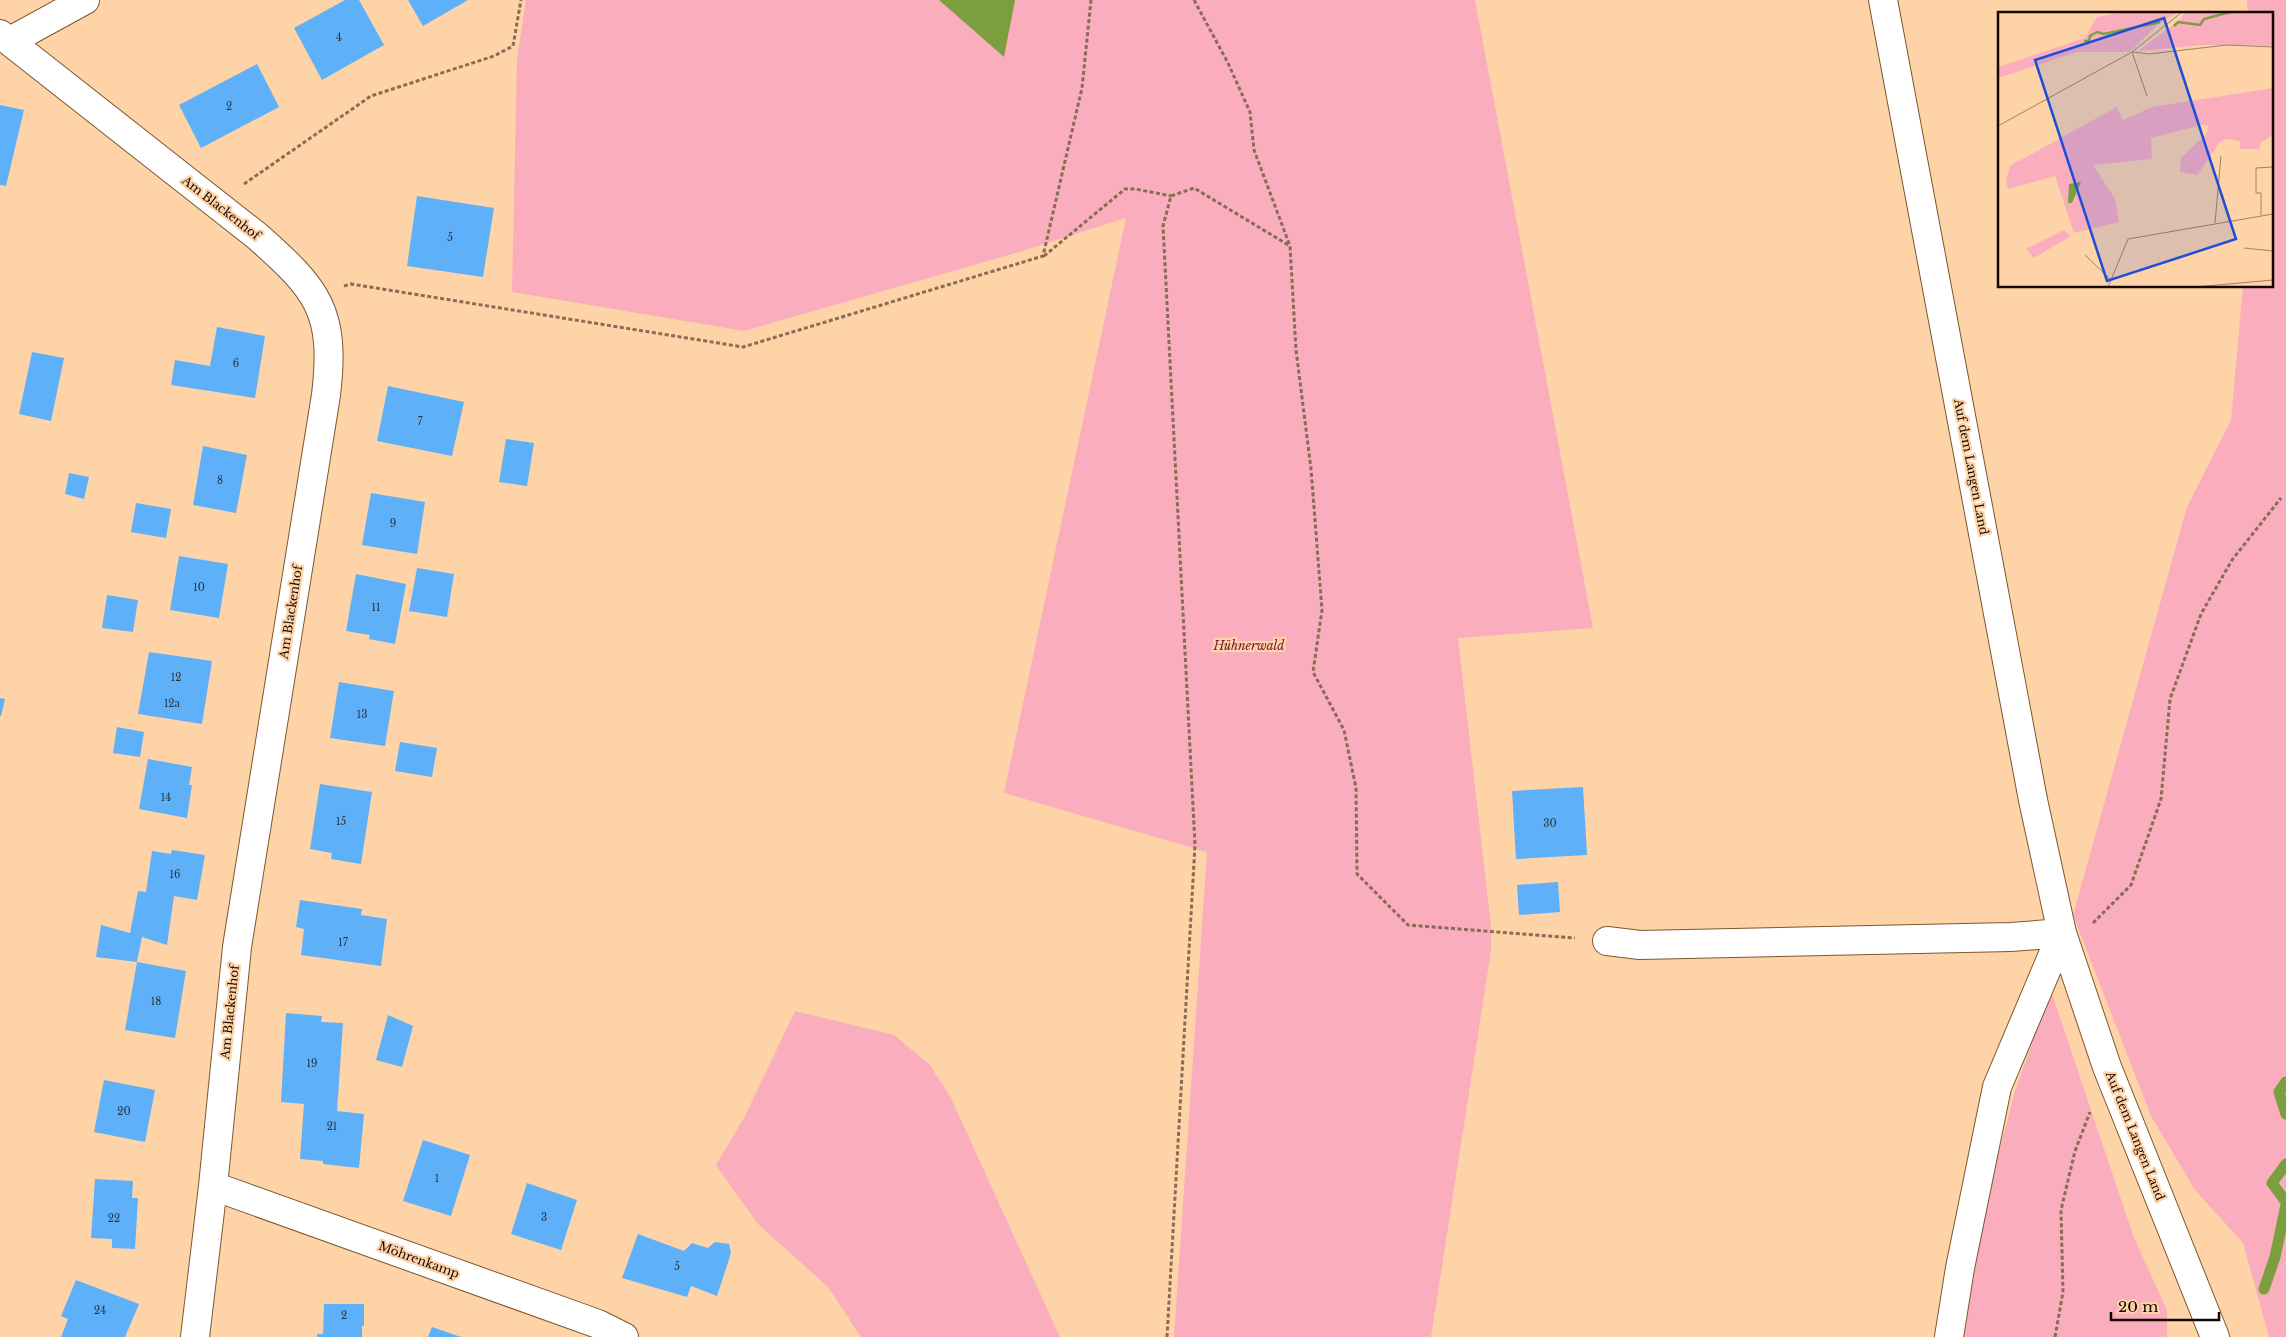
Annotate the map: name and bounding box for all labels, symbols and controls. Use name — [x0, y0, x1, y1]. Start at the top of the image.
inset map — [1998, 12, 2274, 288]
house number: 4 — [336, 31, 342, 44]
house number: 2 — [226, 100, 232, 113]
street label: Am Blackenhof — [179, 172, 265, 244]
house number: 5 — [447, 231, 453, 244]
house number: 6 — [233, 357, 239, 370]
street label: Auf dem Langen Land — [1951, 397, 1992, 536]
house number: 7 — [417, 415, 423, 428]
house number: 8 — [217, 474, 223, 487]
house number: 9 — [390, 517, 396, 530]
street label: Am Blackenhof — [276, 562, 306, 661]
house number: 10 — [193, 581, 205, 594]
house number: 11 — [372, 601, 380, 614]
park label: Hühnerwald — [1212, 638, 1285, 653]
house number: 12 — [171, 671, 181, 684]
house number: 12a — [164, 697, 181, 710]
house number: 13 — [357, 708, 367, 721]
house number: 14 — [161, 791, 171, 804]
house number: 15 — [336, 815, 346, 828]
house number: 30 — [1543, 817, 1557, 830]
house number: 16 — [170, 868, 180, 881]
house number: 17 — [338, 936, 349, 949]
street label: Am Blackenhof — [217, 962, 242, 1061]
house number: 18 — [151, 995, 161, 1008]
house number: 19 — [307, 1057, 317, 1070]
street label: Auf dem Langen Land — [2102, 1068, 2168, 1203]
house number: 20 — [117, 1105, 131, 1118]
house number: 21 — [327, 1120, 337, 1133]
house number: 1 — [435, 1172, 439, 1185]
house number: 3 — [541, 1211, 547, 1224]
house number: 22 — [108, 1212, 120, 1225]
street label: Möhrenkamp — [377, 1238, 462, 1281]
house number: 5 — [674, 1260, 680, 1273]
scale bar — [2111, 1290, 2218, 1322]
text: 20 m — [2118, 1297, 2158, 1316]
house number: 24 — [94, 1304, 106, 1317]
house number: 2 — [341, 1309, 347, 1322]

